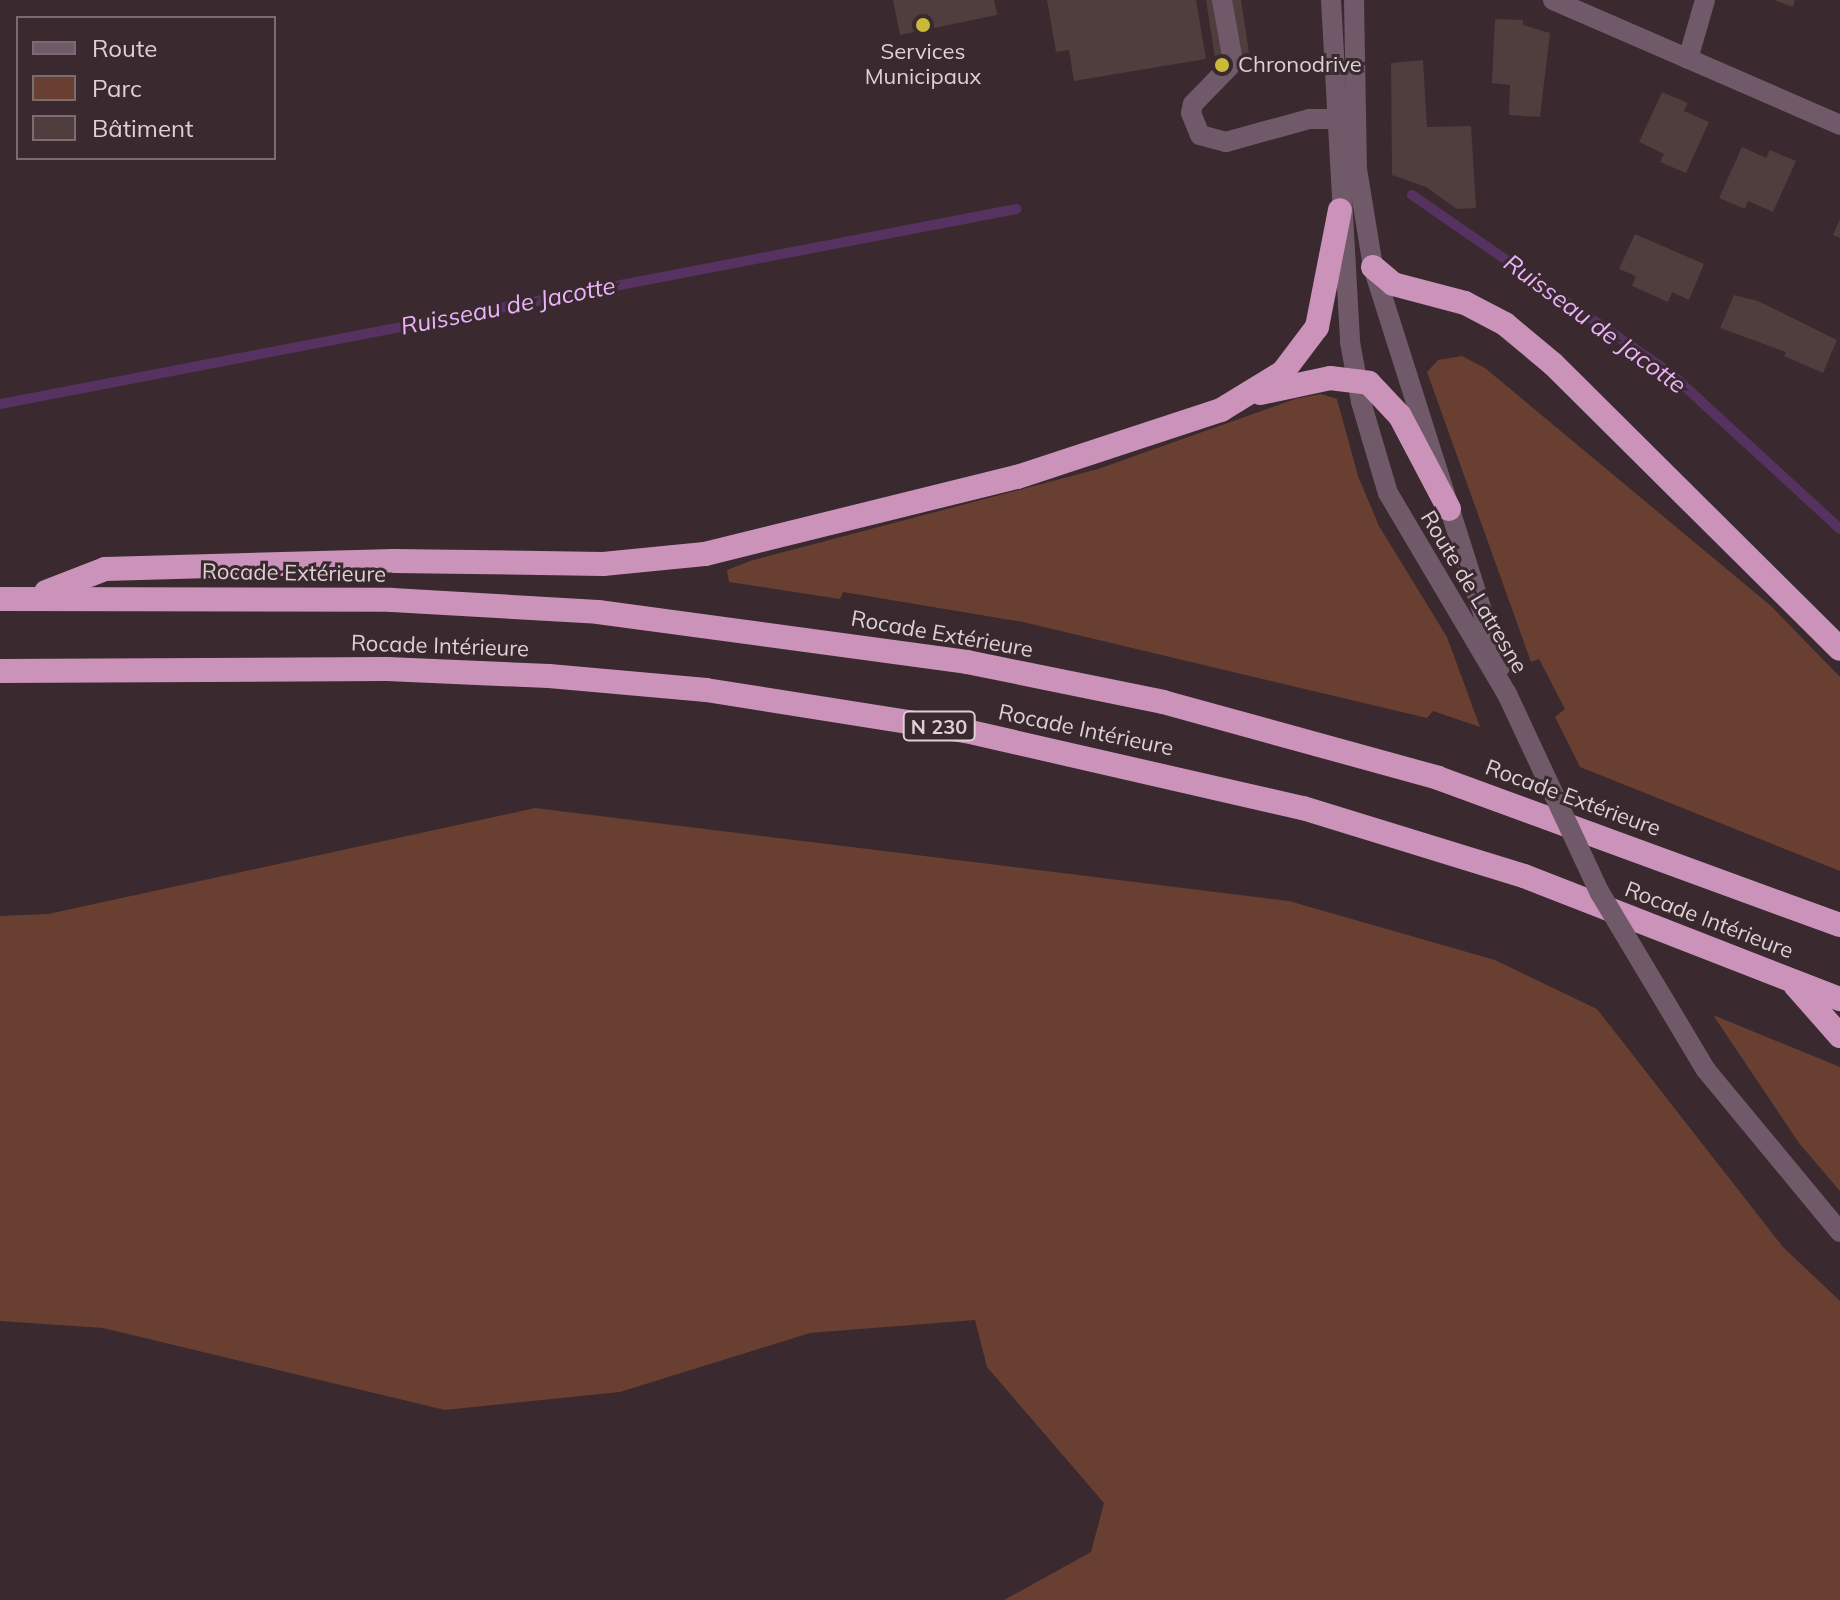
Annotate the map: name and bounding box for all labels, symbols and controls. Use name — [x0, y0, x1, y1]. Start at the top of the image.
legend — [16, 16, 276, 160]
marker: Services Municipaux — [914, 16, 932, 34]
text: Route — [92, 33, 157, 63]
place label: Services Municipaux — [865, 38, 981, 90]
place label: Chronodrive — [1238, 52, 1362, 78]
marker: Chronodrive — [1213, 56, 1231, 74]
text: Parc — [92, 73, 142, 103]
text: Bâtiment — [92, 113, 193, 143]
water label: Ruisseau de Jacotte — [1498, 248, 1692, 400]
water label: Ruisseau de Jacotte — [398, 271, 618, 341]
street label: Route de Latresne — [1415, 506, 1533, 678]
street label: Rocade Extérieure — [202, 558, 386, 588]
street label: Rocade Extérieure — [849, 605, 1035, 663]
street label: Rocade Intérieure — [350, 630, 530, 662]
street label: Rocade Intérieure — [996, 699, 1176, 761]
road number: N 230 — [901, 710, 977, 742]
street label: Rocade Extérieure — [1482, 754, 1664, 842]
street label: Rocade Intérieure — [1621, 876, 1797, 964]

